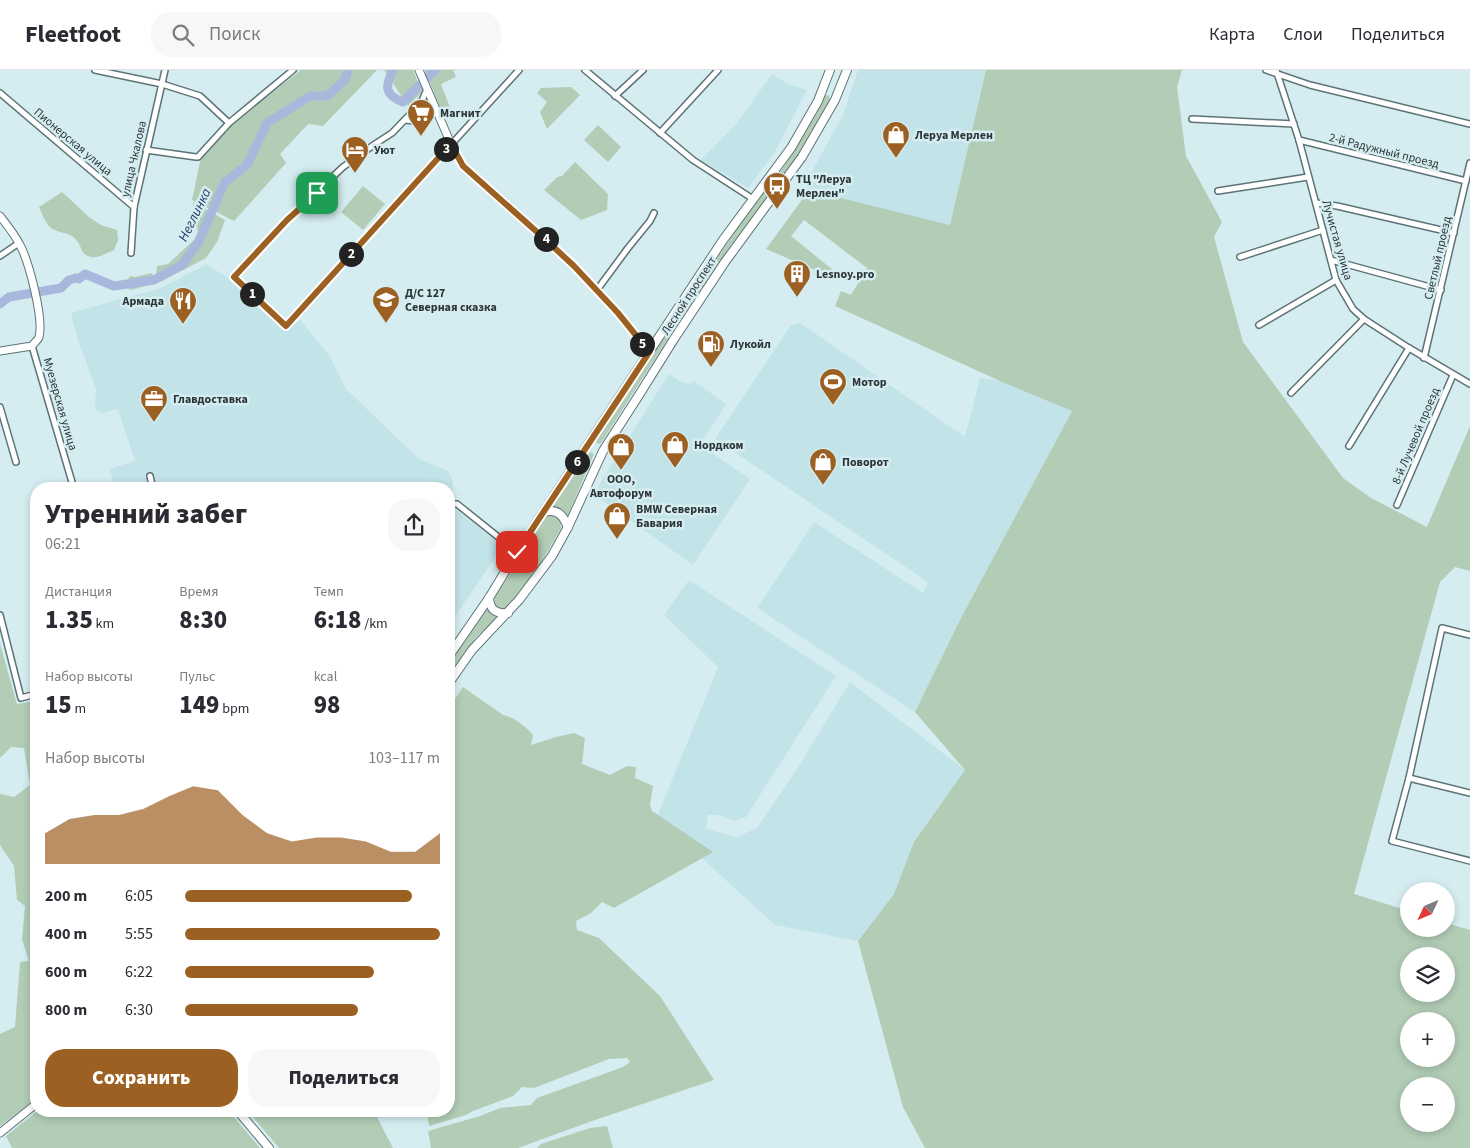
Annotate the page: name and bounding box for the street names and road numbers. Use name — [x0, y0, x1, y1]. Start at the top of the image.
street label: Пионерская улица — [30, 104, 116, 180]
street label: улица Чкалова — [117, 119, 151, 199]
street label: 2-й Радужный проезд — [1327, 129, 1441, 173]
street label: Лучистая улица — [1317, 198, 1357, 282]
street label: Светлый проезд — [1420, 214, 1456, 301]
street label: Лесной проспект — [657, 253, 721, 339]
street label: Муезерская улица — [39, 356, 81, 452]
street label: 8-й Лучевой проезд — [1388, 384, 1444, 487]

